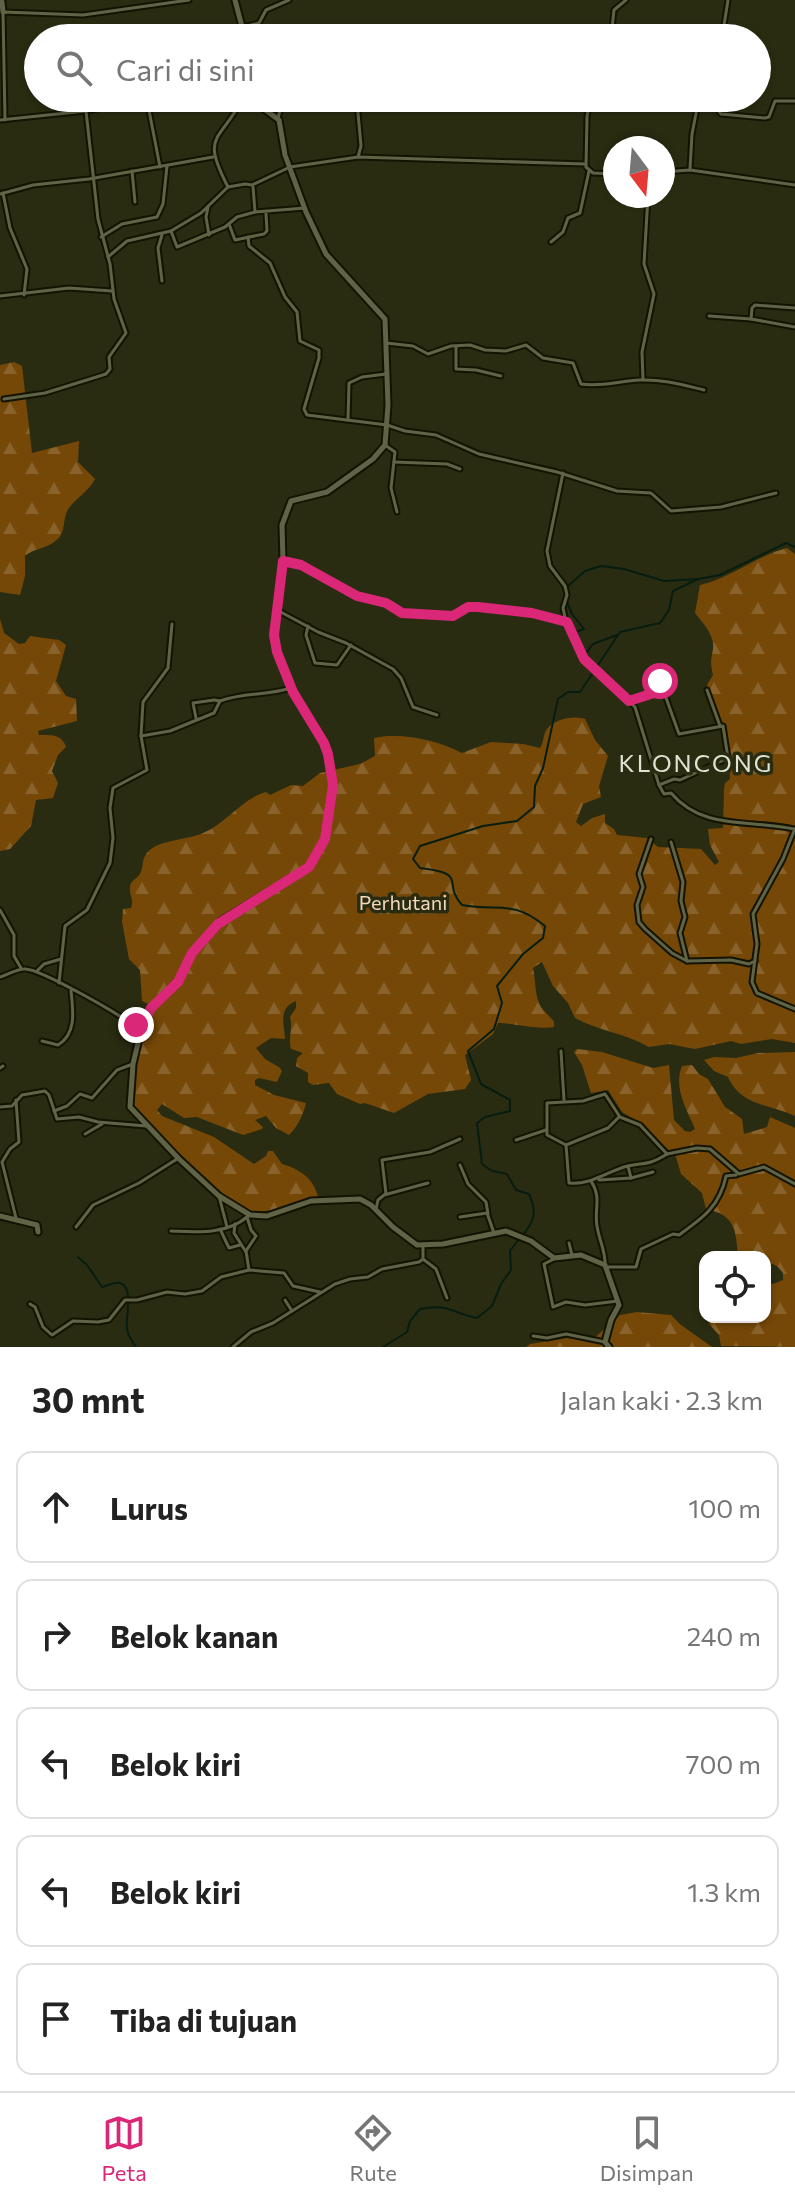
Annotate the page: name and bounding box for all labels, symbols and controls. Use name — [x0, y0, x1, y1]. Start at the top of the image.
search box — [24, 24, 771, 112]
icon: search — [52, 46, 96, 90]
text: Cari di sini — [116, 50, 255, 87]
north arrow — [603, 136, 675, 208]
route start — [642, 663, 678, 699]
district label: KLONCONG — [619, 748, 773, 777]
park label: Perhutani — [359, 890, 447, 914]
route end — [118, 1007, 154, 1043]
map controls — [699, 1251, 771, 1323]
button: locate — [699, 1251, 771, 1323]
text: 30 mnt — [32, 1378, 145, 1420]
text: Jalan kaki · 2.3 km — [560, 1384, 763, 1415]
icon: ahead — [34, 1485, 78, 1529]
text: Lurus — [110, 1489, 188, 1526]
text: 100 m — [688, 1492, 761, 1523]
icon: right — [34, 1613, 78, 1657]
text: Belok kanan — [110, 1617, 278, 1654]
text: 240 m — [687, 1620, 761, 1651]
icon: left — [34, 1741, 78, 1785]
text: Belok kiri — [110, 1745, 241, 1782]
text: 700 m — [686, 1748, 761, 1779]
icon: left — [34, 1869, 78, 1913]
text: Belok kiri — [110, 1873, 241, 1910]
text: 1.3 km — [687, 1876, 761, 1907]
icon: arrive — [34, 1997, 78, 2041]
text: Tiba di tujuan — [110, 2001, 297, 2038]
tab: Peta — [101, 2111, 147, 2186]
tab: Rute — [350, 2111, 397, 2186]
tab: Disimpan — [600, 2111, 694, 2186]

